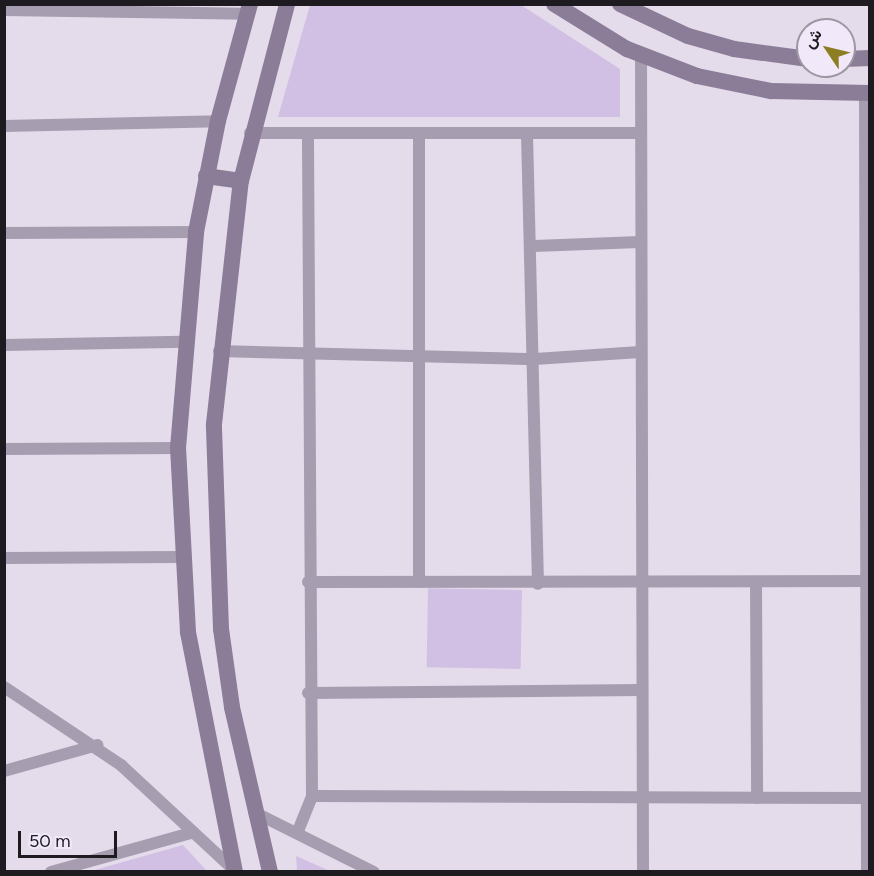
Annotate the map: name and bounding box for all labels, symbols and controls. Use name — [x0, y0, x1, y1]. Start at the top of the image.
north arrow — [796, 18, 856, 78]
text: ش — [799, 25, 826, 52]
scale bar — [21, 819, 120, 857]
text: 50 m — [29, 830, 71, 852]

